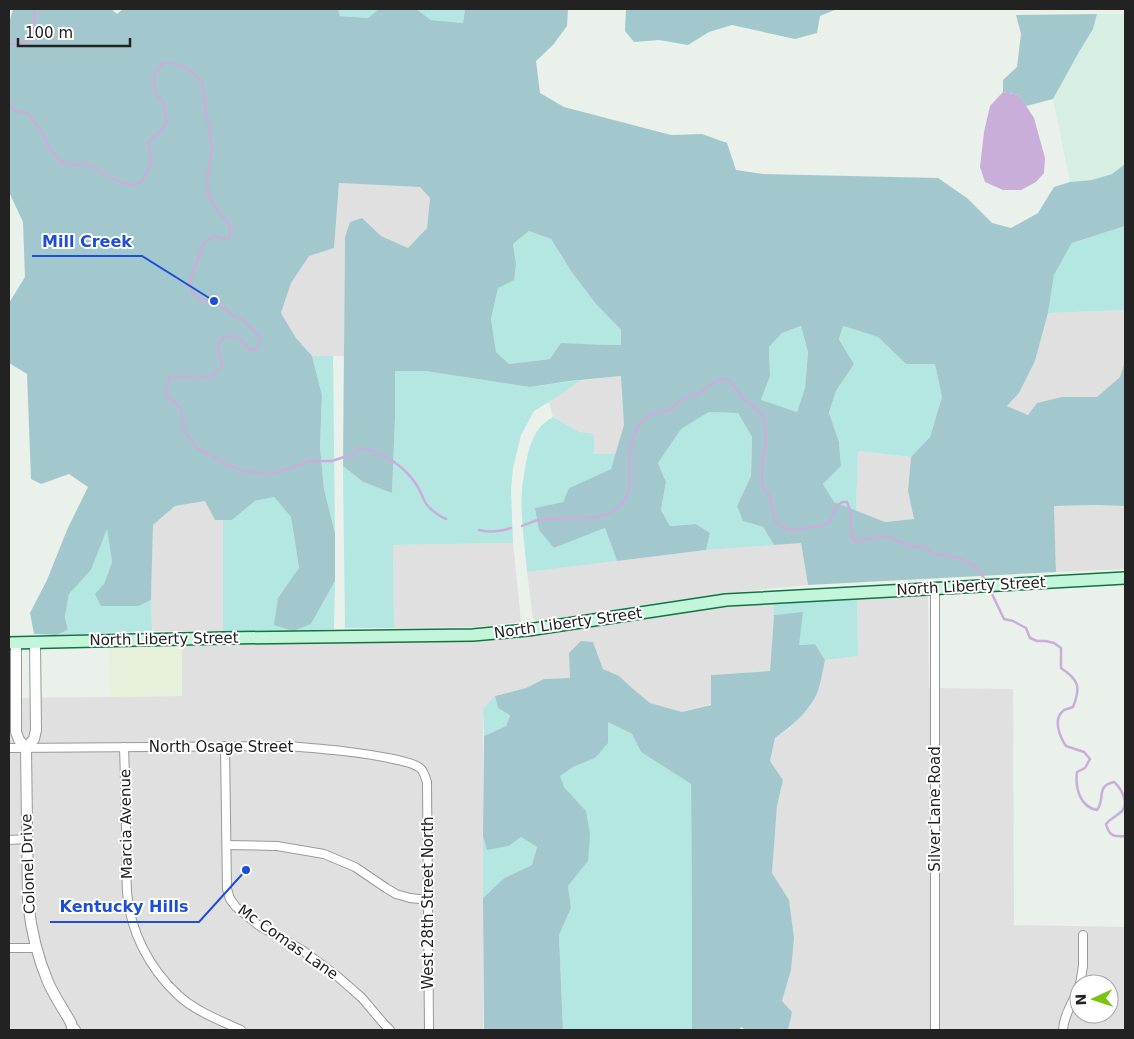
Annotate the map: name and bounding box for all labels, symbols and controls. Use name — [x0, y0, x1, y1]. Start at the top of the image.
scale bar — [18, 15, 130, 47]
text: 100 m — [25, 24, 73, 42]
callout: Mill Creek — [32, 225, 142, 256]
text: Mill Creek — [42, 232, 132, 251]
street label: North Liberty Street — [896, 573, 1046, 599]
street label: North Liberty Street — [493, 604, 643, 642]
street label: North Liberty Street — [89, 629, 239, 649]
street label: North Osage Street — [149, 738, 293, 756]
street label: Silver Lane Road — [926, 746, 944, 872]
street label: Marcia Avenue — [116, 769, 136, 879]
street label: Colonel Drive — [17, 813, 39, 915]
street label: West 28th Street North — [419, 816, 437, 990]
callout: Kentucky Hills — [50, 891, 199, 922]
text: Kentucky Hills — [60, 897, 188, 916]
street label: Mc Comas Lane — [234, 901, 342, 983]
north arrow — [1069, 974, 1119, 1024]
text: N — [1073, 993, 1089, 1006]

